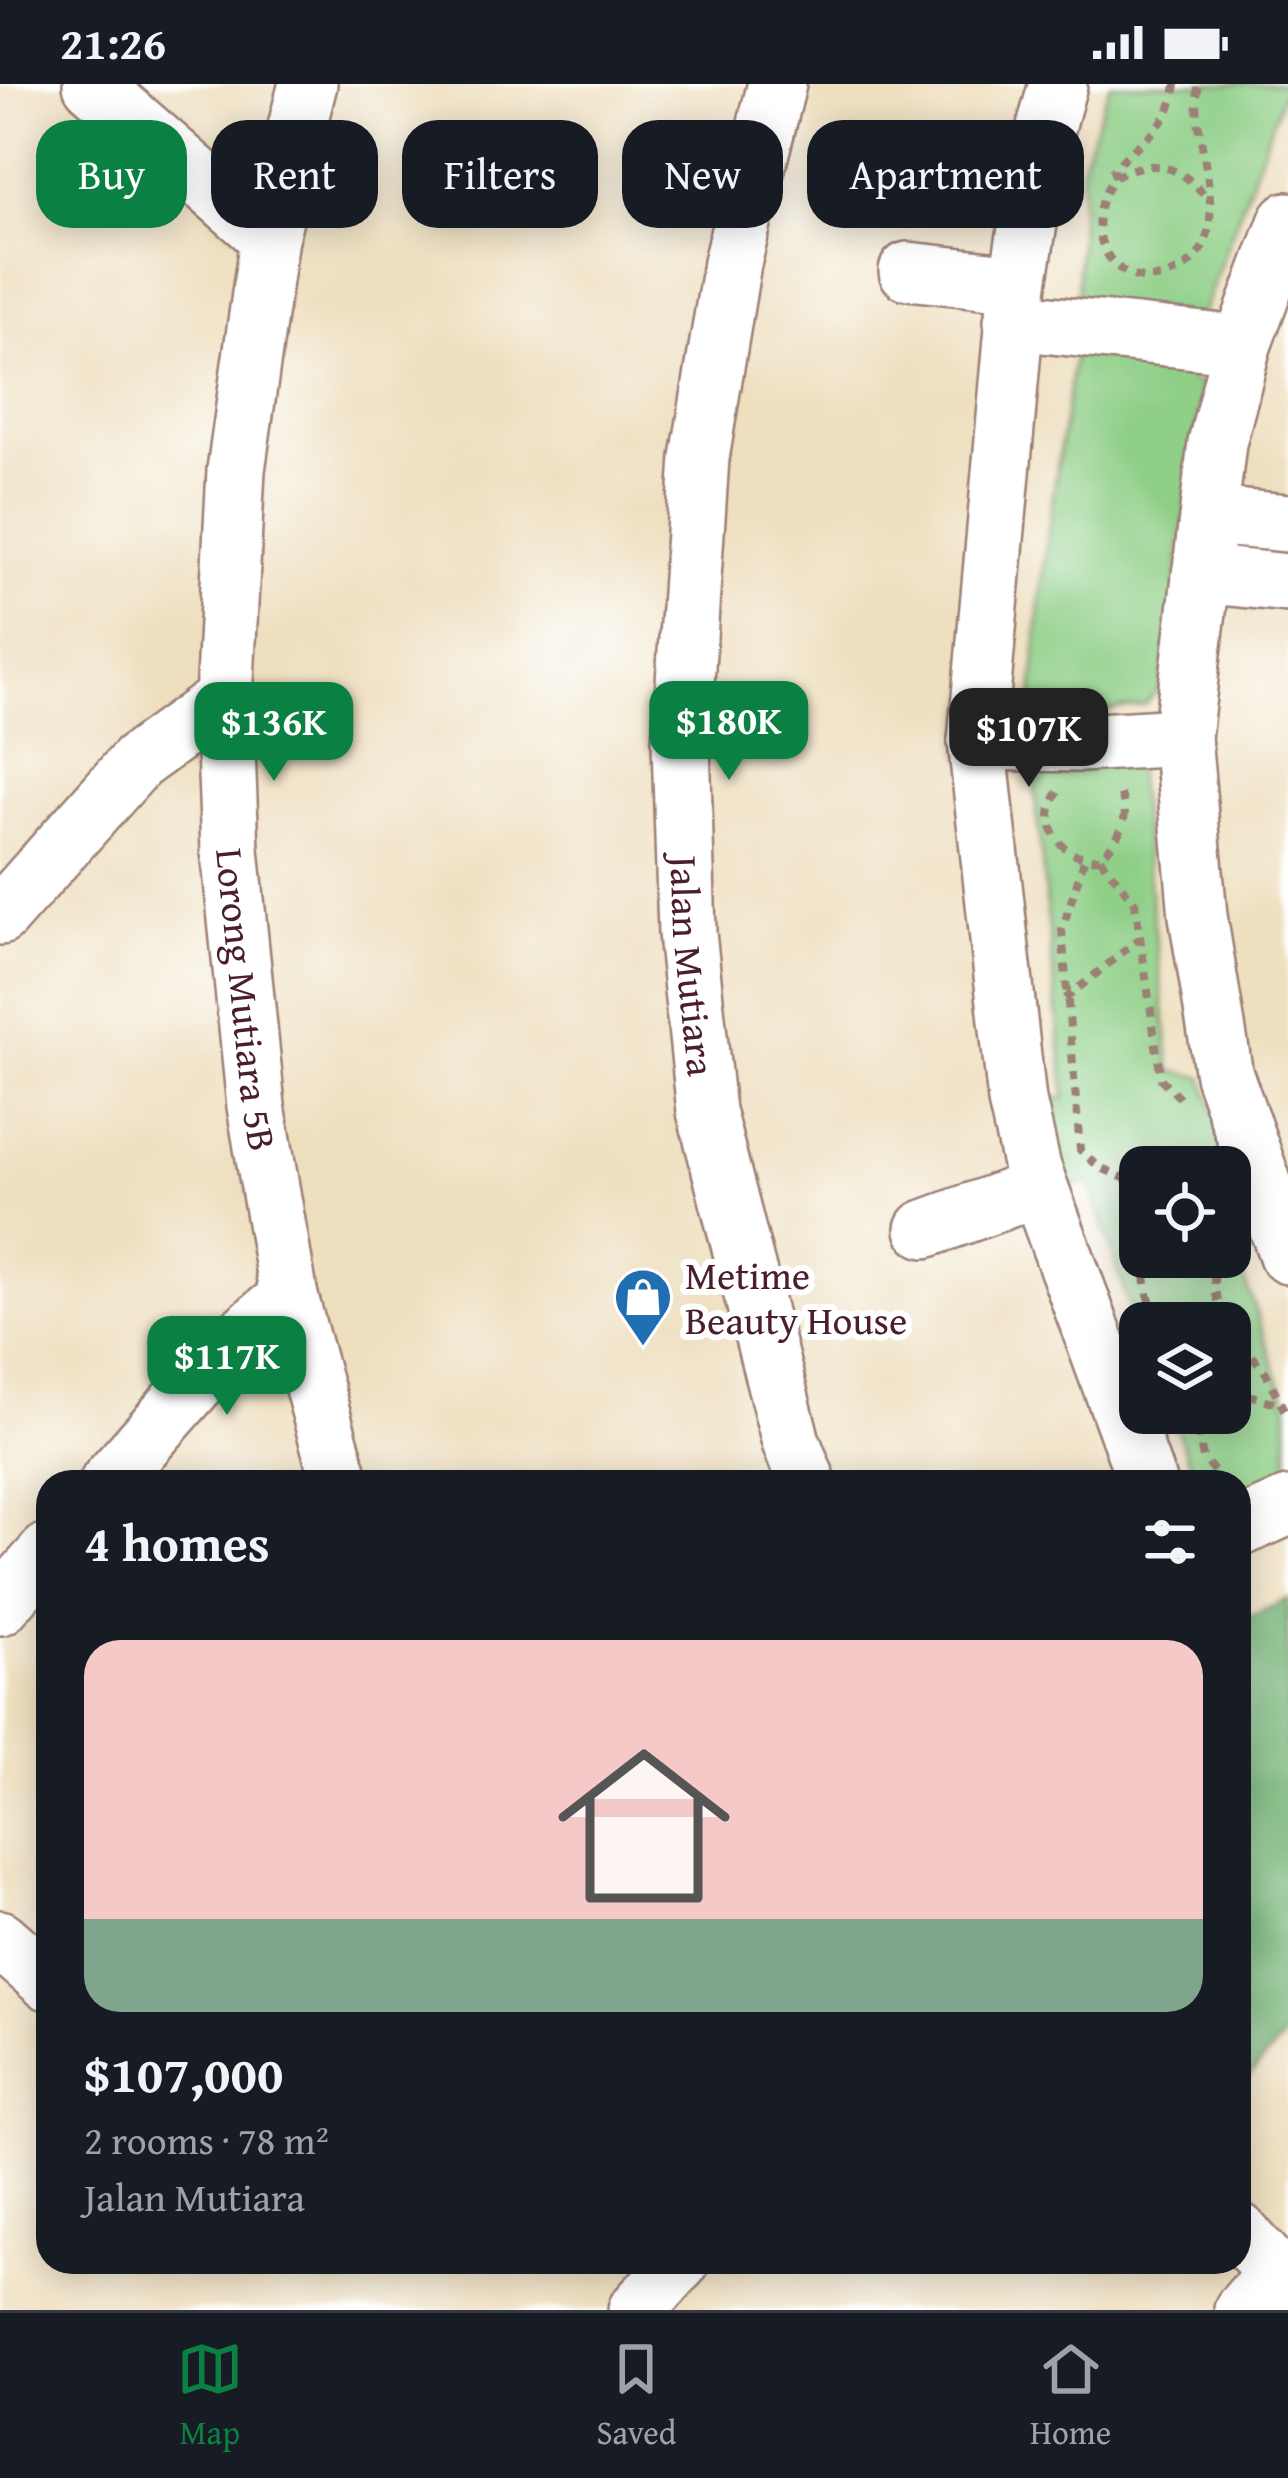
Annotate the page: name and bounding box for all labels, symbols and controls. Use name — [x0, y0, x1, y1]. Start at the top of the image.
text: 21:26 — [60, 10, 166, 75]
chip: Buy — [36, 120, 187, 228]
chip: Rent — [211, 120, 378, 228]
chip: Filters — [402, 120, 598, 228]
chip: New — [622, 120, 783, 228]
chip: Apartment — [807, 120, 1084, 228]
pin: $180K — [645, 681, 813, 783]
pin: $136K — [190, 682, 358, 784]
pin: $107K — [945, 688, 1113, 790]
text: $180K — [676, 691, 782, 748]
text: $136K — [221, 692, 327, 749]
text: $107K — [976, 698, 1082, 755]
street label: Lorong Mutiara 5B — [202, 845, 292, 1155]
street label: Jalan Mutiara — [656, 850, 731, 1079]
map controls — [1119, 1146, 1251, 1434]
button: locate — [1119, 1146, 1251, 1278]
place label: Metime Beauty House — [685, 1246, 907, 1348]
shop icon: Metime Beauty House — [612, 1266, 674, 1348]
button: layers — [1119, 1302, 1251, 1434]
pin: $117K — [143, 1316, 311, 1418]
text: $117K — [174, 1326, 280, 1383]
text: 4 homes — [84, 1505, 270, 1580]
icon: filters — [1137, 1509, 1203, 1575]
icon: home — [536, 1718, 752, 1934]
text: $107,000 — [84, 2036, 283, 2111]
text: 2 rooms · 78 m² — [84, 2111, 329, 2168]
text: Jalan Mutiara — [84, 2168, 305, 2225]
tab: Map — [177, 2336, 243, 2456]
tab: Saved — [596, 2336, 676, 2456]
tab: Home — [1030, 2336, 1111, 2456]

